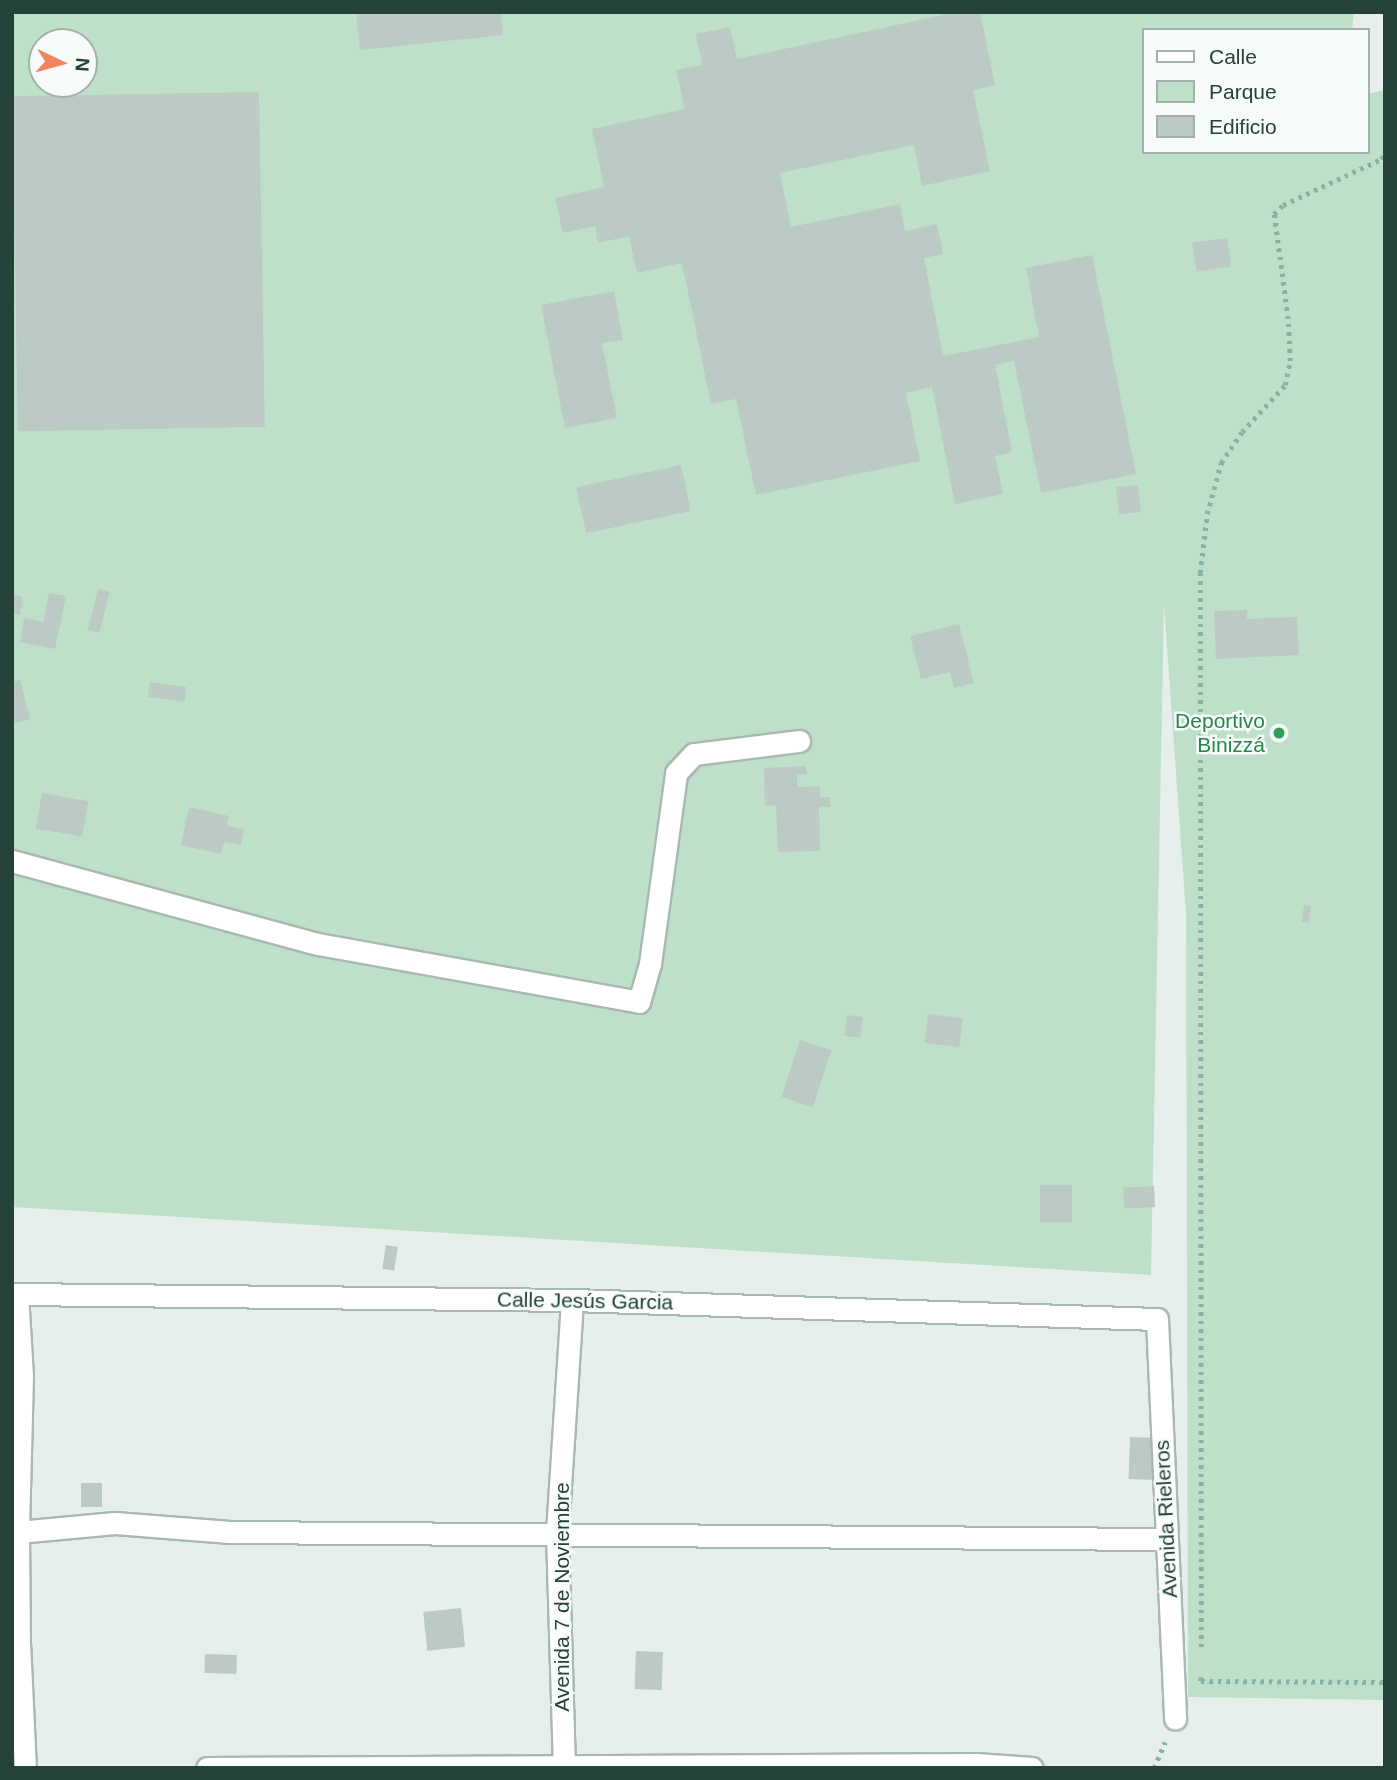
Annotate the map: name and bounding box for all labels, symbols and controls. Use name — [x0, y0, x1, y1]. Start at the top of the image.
north arrow — [28, 28, 98, 98]
legend — [1142, 28, 1369, 154]
text: Calle — [1209, 45, 1257, 68]
text: N — [71, 57, 93, 72]
text: Parque — [1209, 80, 1277, 103]
text: Edificio — [1209, 115, 1277, 138]
place label: Deportivo Binizzá — [1175, 708, 1265, 758]
marker: Deportivo Binizzá — [1271, 725, 1287, 741]
street label: Calle Jesús Garcia — [497, 1287, 673, 1315]
street label: Avenida Rieleros — [1149, 1439, 1183, 1599]
street label: Avenida 7 de Noviembre — [549, 1482, 575, 1712]

